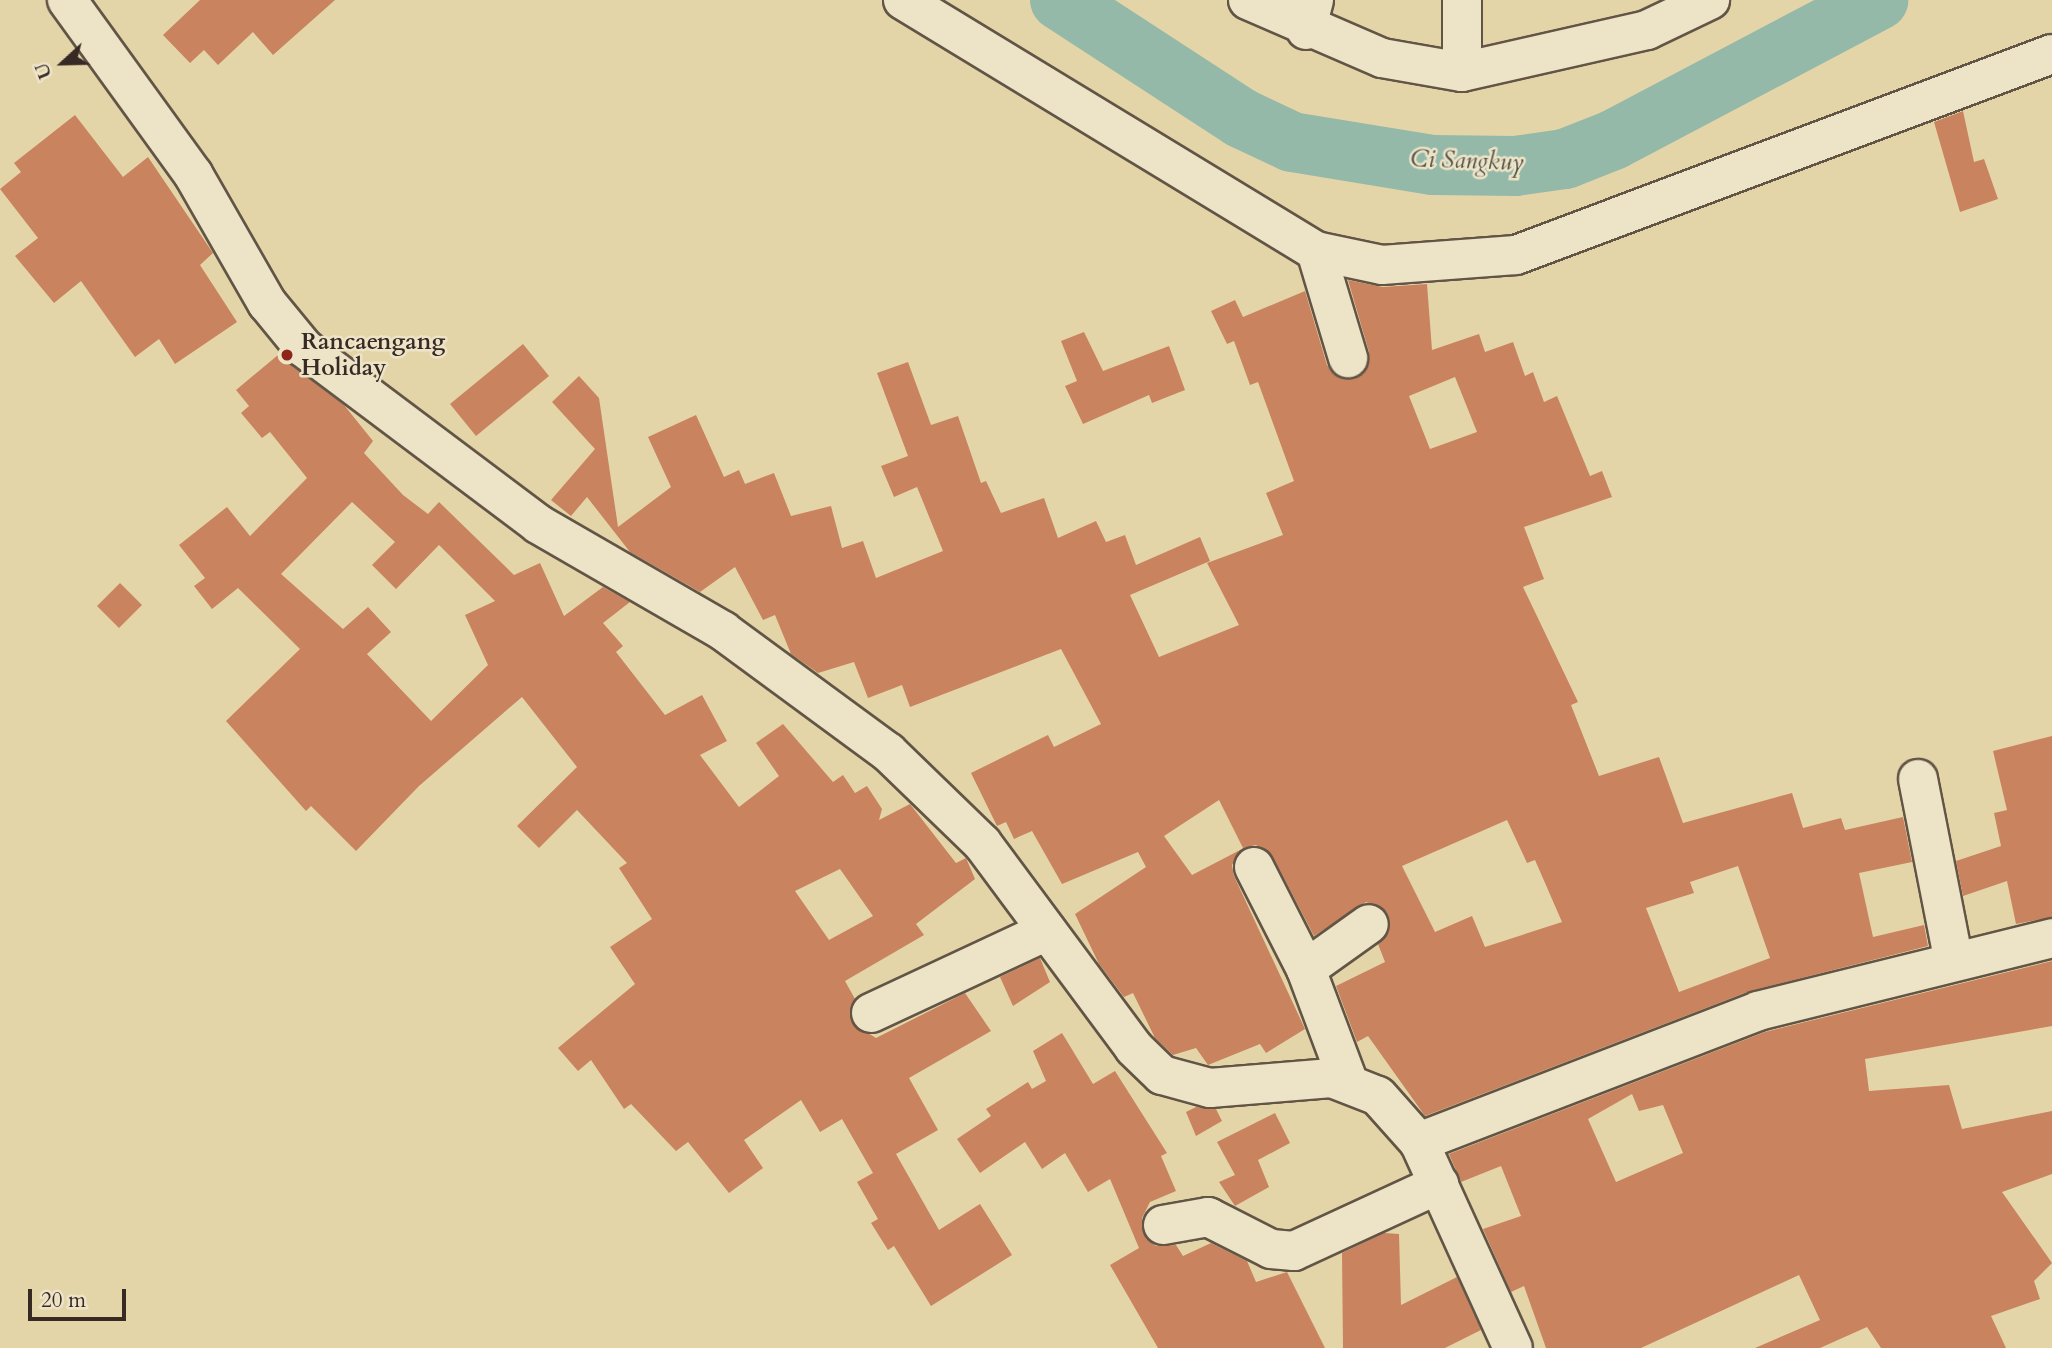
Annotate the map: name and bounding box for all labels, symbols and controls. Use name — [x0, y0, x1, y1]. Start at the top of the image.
north arrow — [28, 28, 98, 98]
text: U — [29, 59, 58, 83]
water label: Ci Sangkuy — [1410, 145, 1524, 177]
place label: Rancaengang Holiday — [301, 328, 445, 382]
marker: Rancaengang Holiday — [279, 347, 295, 363]
scale bar — [32, 1274, 130, 1318]
text: 20 m — [41, 1286, 86, 1315]

